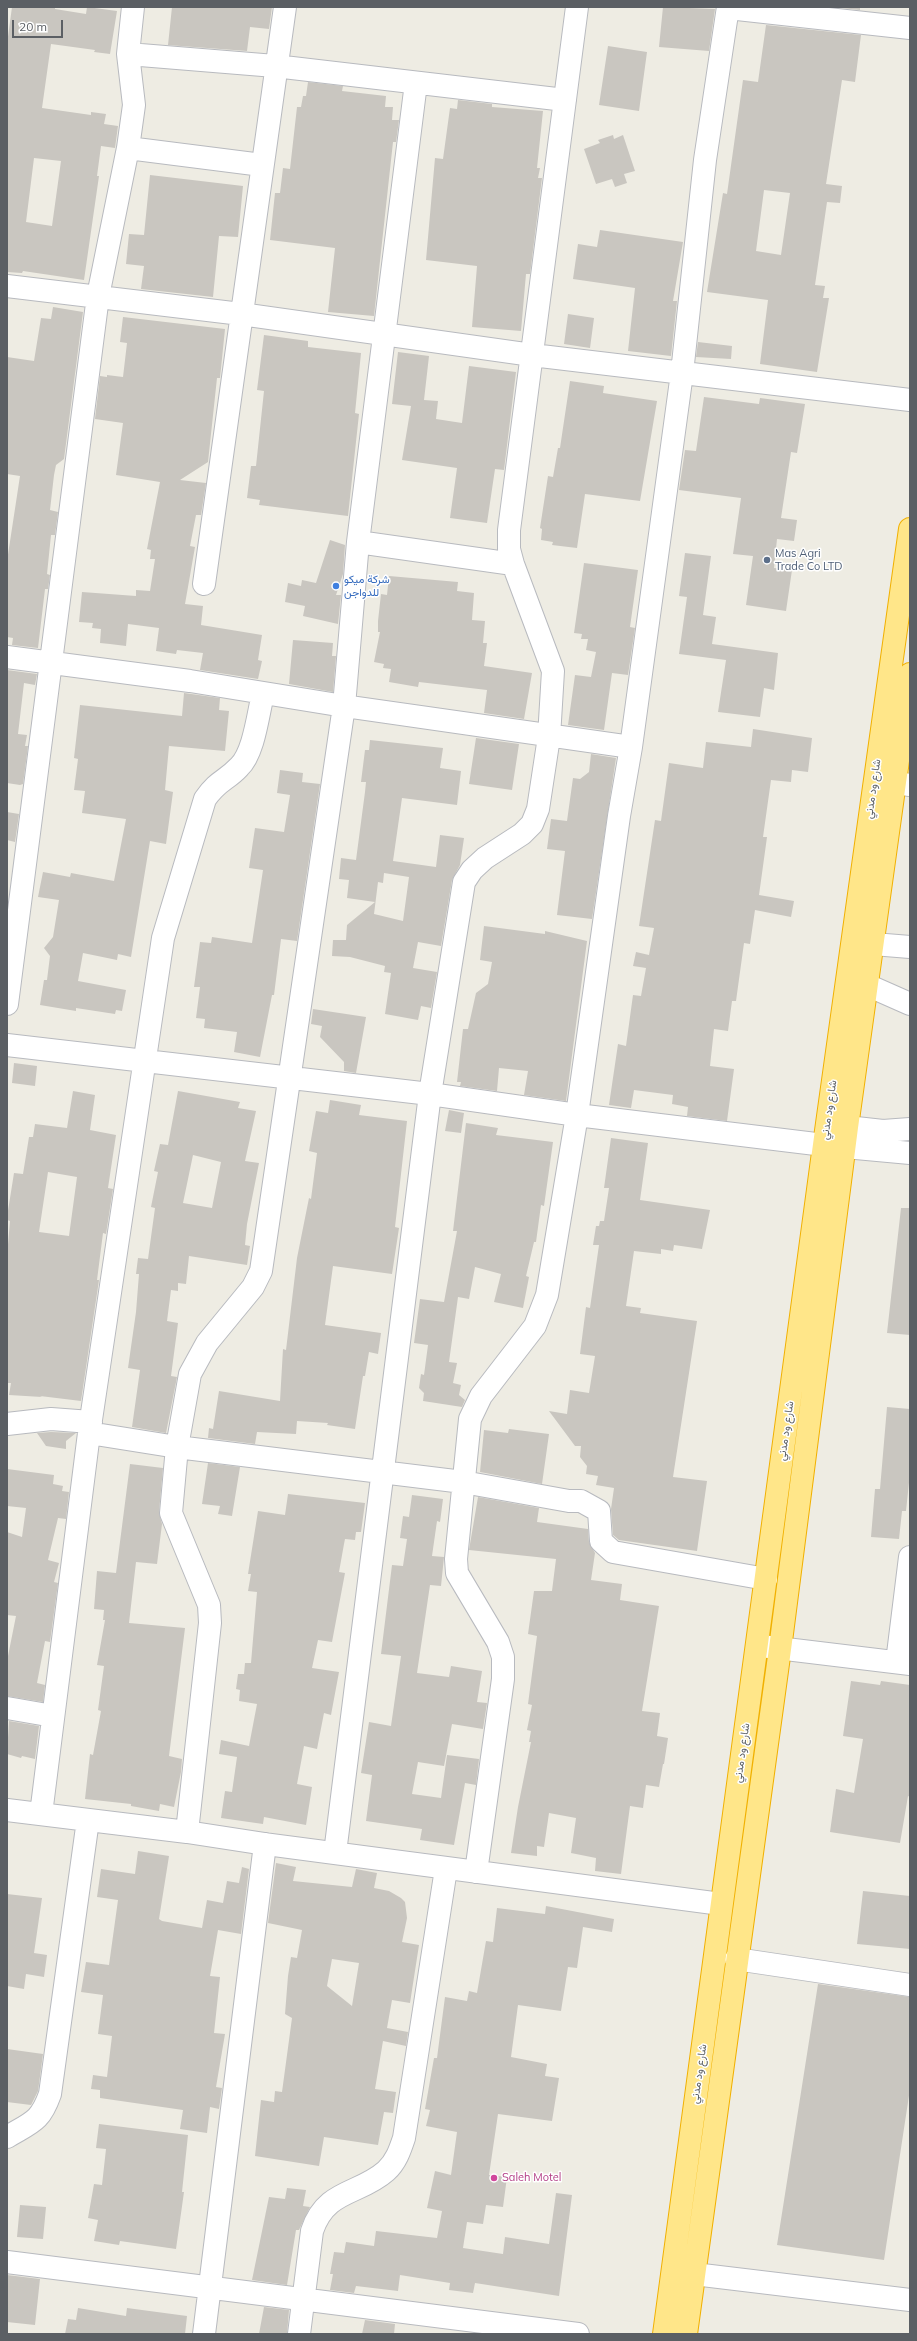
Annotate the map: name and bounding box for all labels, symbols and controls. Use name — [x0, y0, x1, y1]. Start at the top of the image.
scale bar — [14, 12, 65, 38]
text: 20 m — [19, 19, 47, 34]
place label: Mas Agri Trade Co LTD — [775, 547, 843, 573]
marker: Mas Agri Trade Co LTD — [762, 555, 772, 565]
place label: شركة ميكو للدواجن — [344, 573, 390, 599]
marker: شركة ميكو للدواجن — [331, 581, 341, 591]
street label: شارع ود مدني — [862, 758, 884, 820]
street label: شارع ود مدني — [818, 1079, 840, 1141]
street label: شارع ود مدني — [775, 1400, 797, 1462]
street label: شارع ود مدني — [731, 1722, 753, 1784]
street label: شارع ود مدني — [688, 2043, 710, 2105]
place label: Saleh Motel — [502, 2171, 561, 2185]
marker: Saleh Motel — [489, 2173, 499, 2183]

